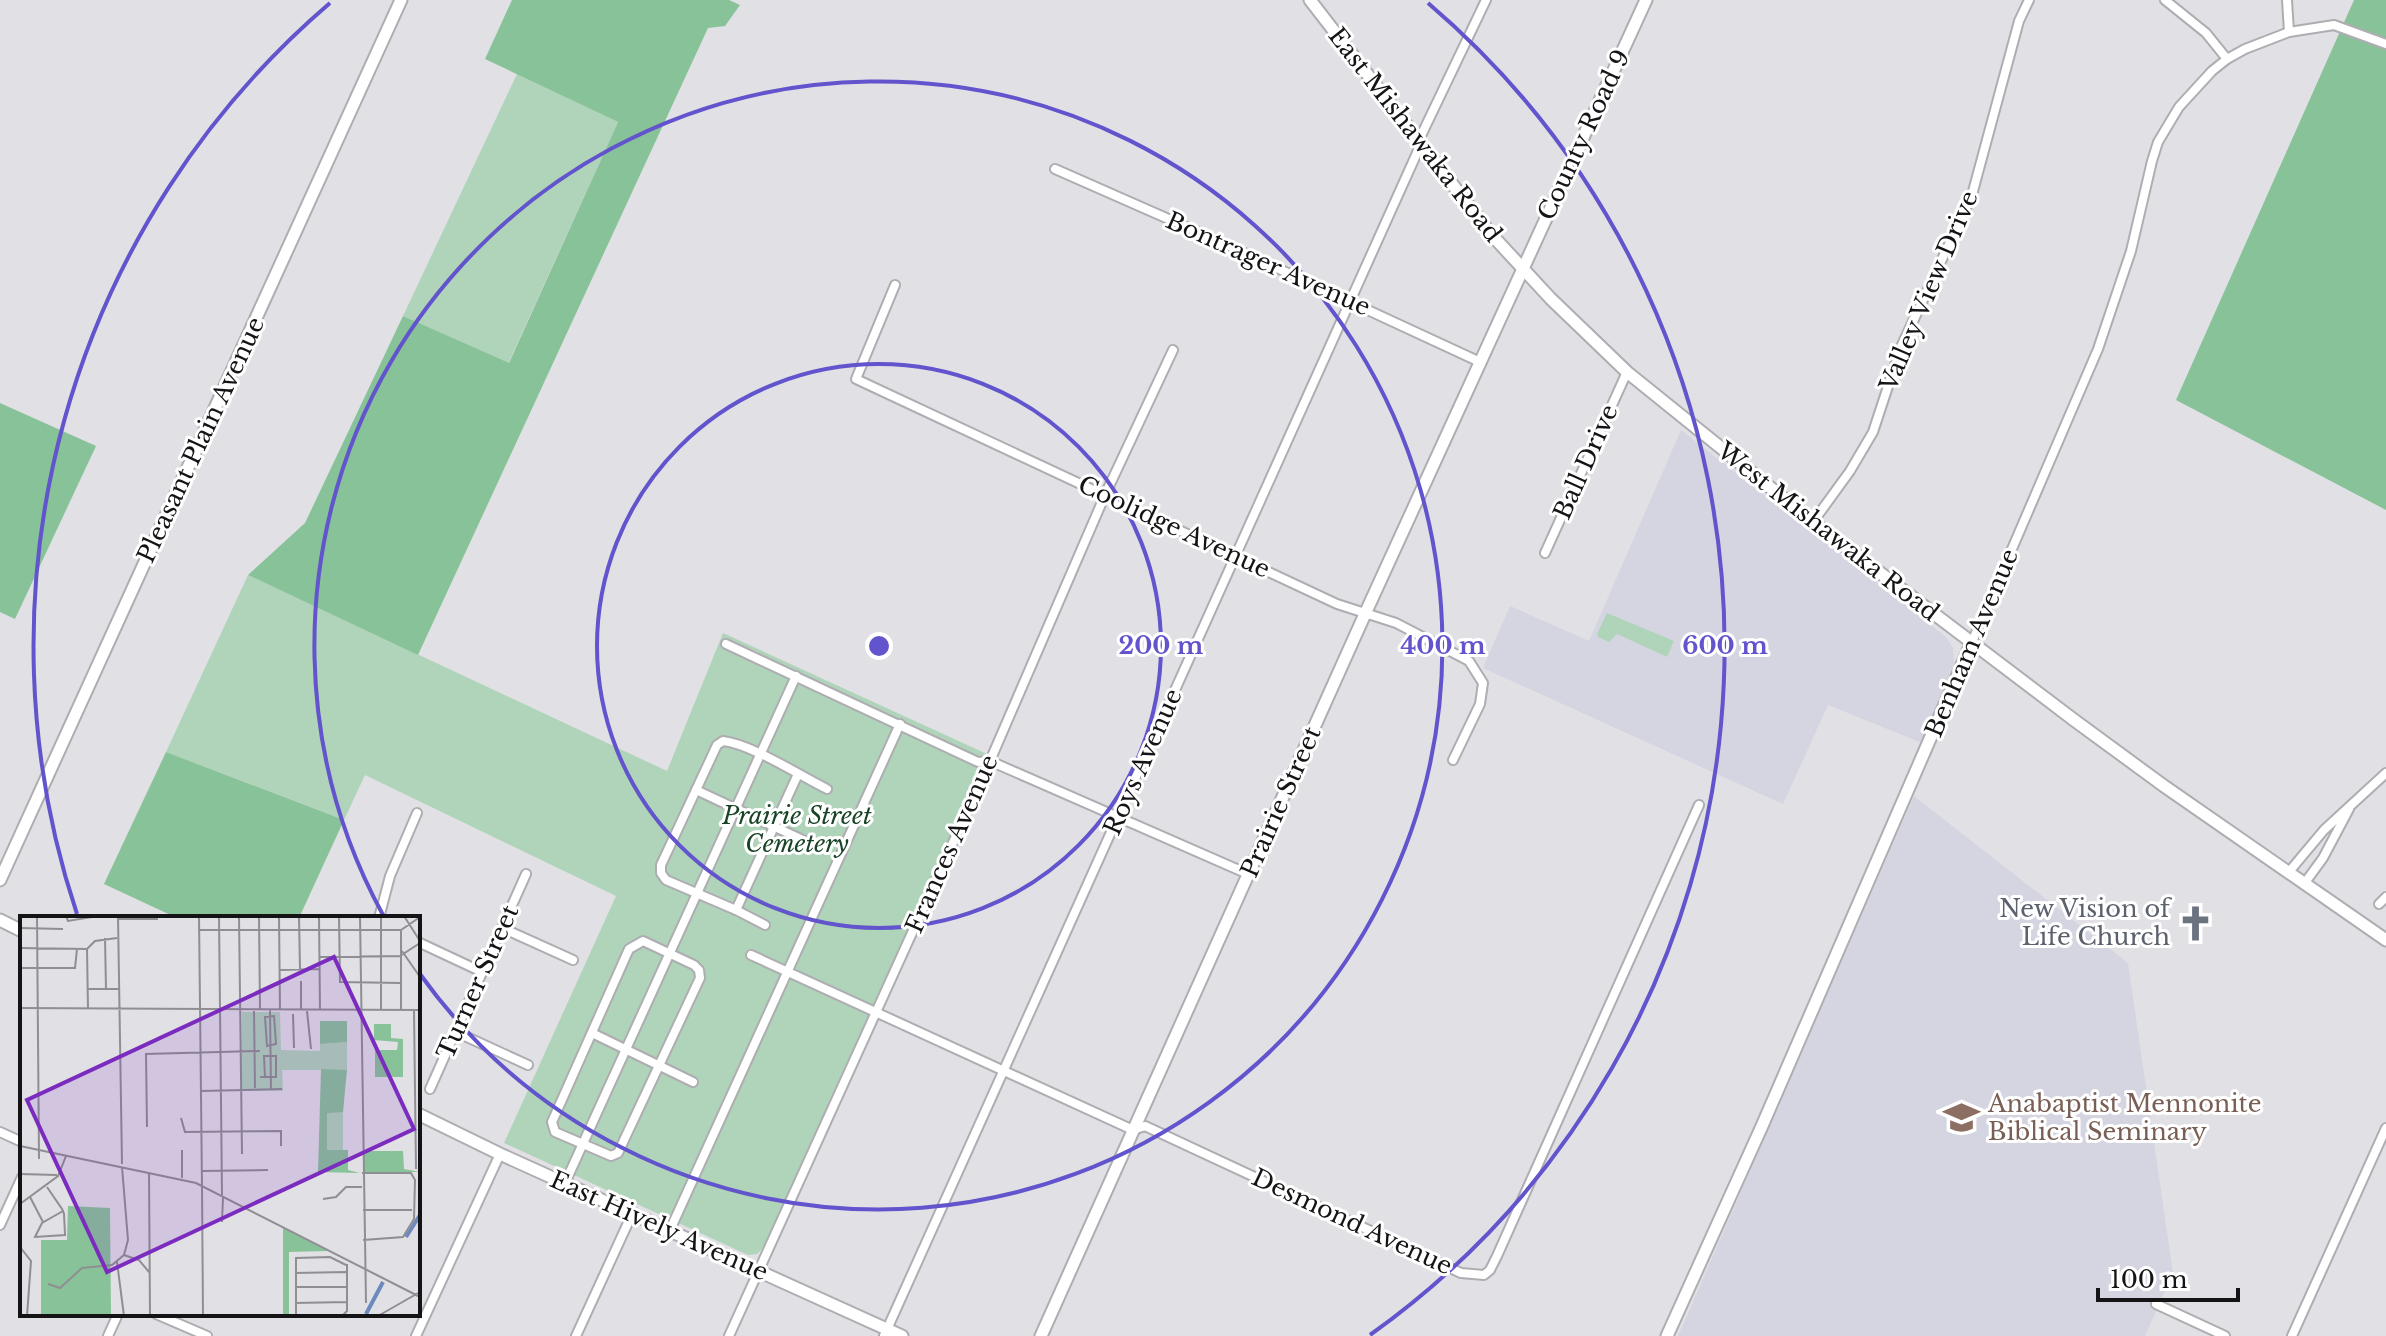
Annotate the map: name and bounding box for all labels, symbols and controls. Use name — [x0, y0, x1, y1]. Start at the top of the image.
street label: East Mishawaka Road — [1323, 22, 1508, 248]
street label: County Road 9 — [1531, 45, 1636, 224]
street label: Valley View Drive — [1873, 186, 1984, 396]
street label: Bontrager Avenue — [1162, 205, 1375, 322]
street label: Pleasant Plain Avenue — [131, 312, 270, 567]
street label: Ball Drive — [1547, 400, 1624, 524]
street label: West Mishawaka Road — [1711, 435, 1945, 627]
street label: Coolidge Avenue — [1074, 469, 1275, 584]
street label: Benham Avenue — [1919, 544, 2024, 741]
text: 200 m — [1119, 631, 1204, 660]
text: 400 m — [1400, 631, 1486, 660]
text: 600 m — [1682, 631, 1768, 660]
centre of rings — [865, 632, 893, 660]
street label: Roys Avenue — [1097, 684, 1188, 839]
street label: Prairie Street — [1234, 722, 1327, 882]
street label: Frances Avenue — [899, 750, 1004, 937]
park label: Prairie Street Cemetery — [721, 801, 872, 858]
place label: New Vision of Life Church — [1999, 894, 2173, 951]
street label: Turner Street — [431, 900, 524, 1063]
church icon: New Vision of Life Church — [2177, 904, 2215, 942]
inset map — [20, 916, 420, 1316]
place label: Anabaptist Mennonite Biblical Seminary — [1987, 1089, 2261, 1146]
school or university icon: Anabaptist Mennonite Biblical Seminary — [1943, 1099, 1981, 1137]
street label: Desmond Avenue — [1248, 1162, 1457, 1281]
street label: East Hively Avenue — [546, 1164, 773, 1287]
scale bar — [2098, 1252, 2238, 1302]
text: 100 m — [2110, 1265, 2188, 1294]

